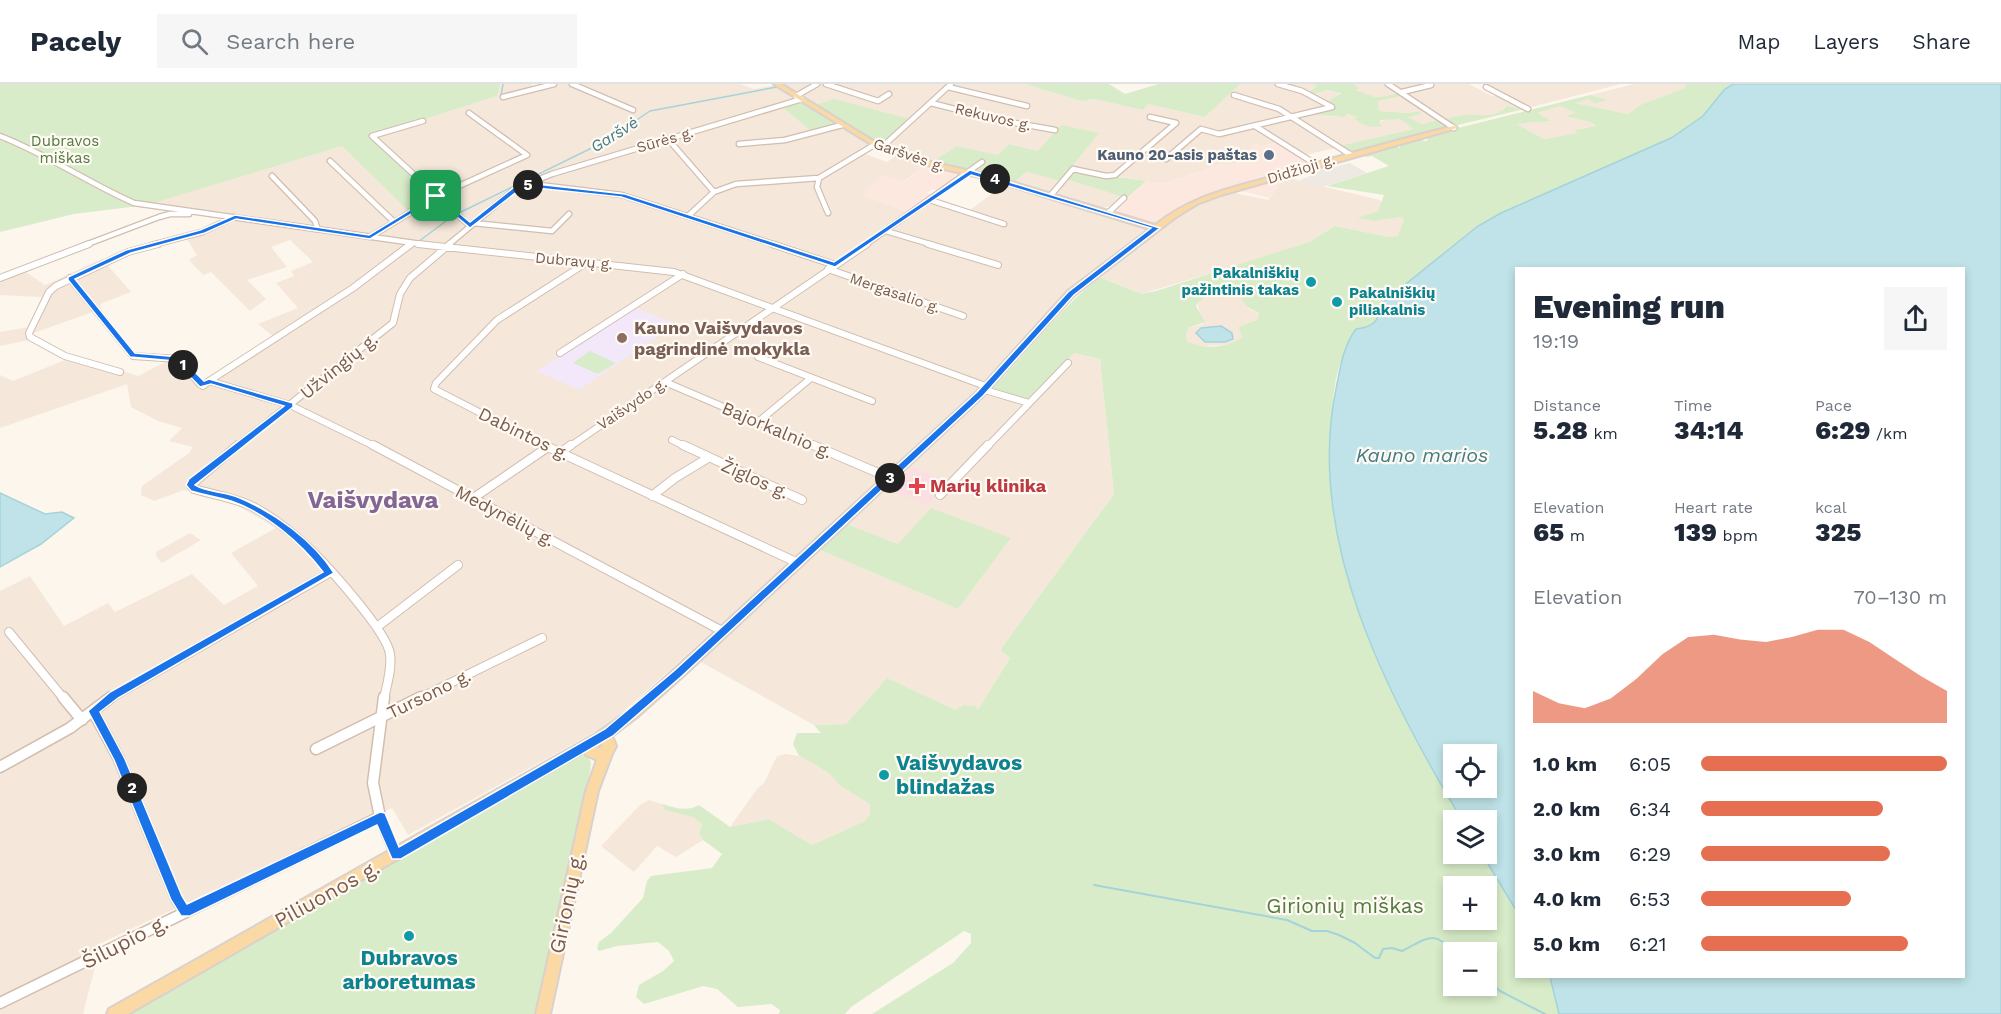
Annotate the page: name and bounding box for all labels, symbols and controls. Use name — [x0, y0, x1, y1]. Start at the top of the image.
search box — [157, 14, 577, 68]
text: Pacely — [30, 25, 121, 58]
icon: search — [178, 25, 211, 58]
text: Search here — [226, 29, 355, 54]
text: Map — [1737, 29, 1780, 54]
text: Layers — [1813, 29, 1879, 54]
text: Share — [1912, 29, 1971, 54]
street label: Rekuvos g. — [953, 99, 1033, 135]
water label: Garšvė — [587, 112, 642, 156]
street label: Sūrės g. — [634, 123, 696, 157]
park label: Dubravos miškas — [31, 132, 99, 167]
street label: Garšvės g. — [871, 134, 947, 176]
place label: Kauno 20-asis paštas — [1097, 146, 1257, 164]
marker: Kauno 20-asis paštas — [1262, 148, 1276, 162]
street label: Didžioji g. — [1265, 150, 1337, 188]
pin: 4 — [980, 164, 1010, 194]
text: 4 — [990, 169, 1000, 188]
pin — [410, 170, 461, 221]
pin: 5 — [513, 170, 543, 200]
text: 5 — [523, 175, 533, 194]
icon: arrive — [419, 179, 452, 212]
street label: Dubravų g. — [534, 249, 614, 273]
place label: Pakalniškių pažintinis takas — [1182, 264, 1299, 299]
street label: Mergasalio g. — [847, 269, 943, 317]
marker: Pakalniškių pažintinis takas — [1304, 275, 1318, 289]
place label: Pakalniškių piliakalnis — [1349, 284, 1435, 319]
text: Evening run — [1533, 287, 1725, 326]
button: share — [1884, 287, 1947, 350]
marker: Pakalniškių piliakalnis — [1330, 295, 1344, 309]
place label: Kauno Vaišvydavos pagrindinė mokykla — [634, 317, 810, 359]
street label: Užvingių g. — [296, 328, 382, 403]
text: 19:19 — [1533, 329, 1579, 353]
marker: Kauno Vaišvydavos pagrindinė mokykla — [615, 331, 629, 345]
pin: 1 — [168, 350, 198, 380]
text: 1 — [180, 355, 186, 374]
street label: Vaišvydo g. — [594, 374, 670, 434]
text: Distance — [1533, 396, 1601, 415]
text: Time — [1674, 396, 1712, 415]
text: Pace — [1815, 396, 1852, 415]
street label: Bajorkalnio g. — [719, 397, 836, 462]
street label: Dabintos g. — [475, 403, 573, 465]
text: 5.28 — [1533, 415, 1588, 445]
text: 34:14 — [1674, 415, 1743, 445]
text: 6:29 — [1815, 415, 1871, 445]
text: km — [1588, 424, 1618, 443]
text: /km — [1871, 424, 1907, 443]
water label: Kauno marios — [1356, 443, 1488, 467]
street label: Žiglos g. — [718, 454, 792, 503]
pin: 3 — [875, 463, 905, 493]
text: 3 — [885, 468, 895, 487]
place label: Marių klinika — [930, 475, 1047, 496]
marker: Marių klinika — [908, 477, 926, 495]
street label: Medynėlių g. — [452, 481, 559, 551]
district label: Vaišvydava — [308, 486, 439, 514]
text: Elevation — [1533, 498, 1604, 517]
text: Heart rate — [1674, 498, 1753, 517]
text: kcal — [1815, 498, 1847, 517]
text: 65 — [1533, 517, 1564, 547]
text: 139 — [1674, 517, 1717, 547]
text: 325 — [1815, 517, 1861, 547]
text: m — [1564, 526, 1585, 545]
text: bpm — [1717, 526, 1758, 545]
text: Elevation — [1533, 585, 1622, 609]
text: 70–130 m — [1854, 585, 1947, 609]
street label: Tursono g. — [384, 664, 474, 723]
map controls — [1443, 744, 1497, 996]
button: locate — [1443, 744, 1497, 798]
place label: Vaišvydavos blindažas — [896, 750, 1022, 799]
text: 1.0 km — [1533, 752, 1597, 776]
text: 6:05 — [1629, 752, 1671, 776]
marker: Vaišvydavos blindažas — [877, 768, 891, 782]
pin: 2 — [117, 773, 147, 803]
text: 2 — [127, 778, 137, 797]
text: 2.0 km — [1533, 797, 1600, 821]
text: 6:34 — [1629, 797, 1671, 821]
button: layers — [1443, 810, 1497, 864]
text: 3.0 km — [1533, 842, 1600, 866]
text: 6:29 — [1629, 842, 1671, 866]
street label: Girionių g. — [544, 850, 589, 956]
street label: Piliuonos g. — [270, 854, 384, 933]
button: + — [1443, 876, 1497, 930]
text: 4.0 km — [1533, 887, 1601, 911]
text: 6:53 — [1629, 887, 1670, 911]
park label: Girionių miškas — [1266, 893, 1424, 918]
street label: Šilupio g. — [77, 909, 172, 974]
marker: Dubravos arboretumas — [402, 929, 416, 943]
text: 5.0 km — [1533, 932, 1600, 956]
text: 6:21 — [1629, 932, 1667, 956]
button: − — [1443, 942, 1497, 996]
place label: Dubravos arboretumas — [342, 945, 476, 994]

